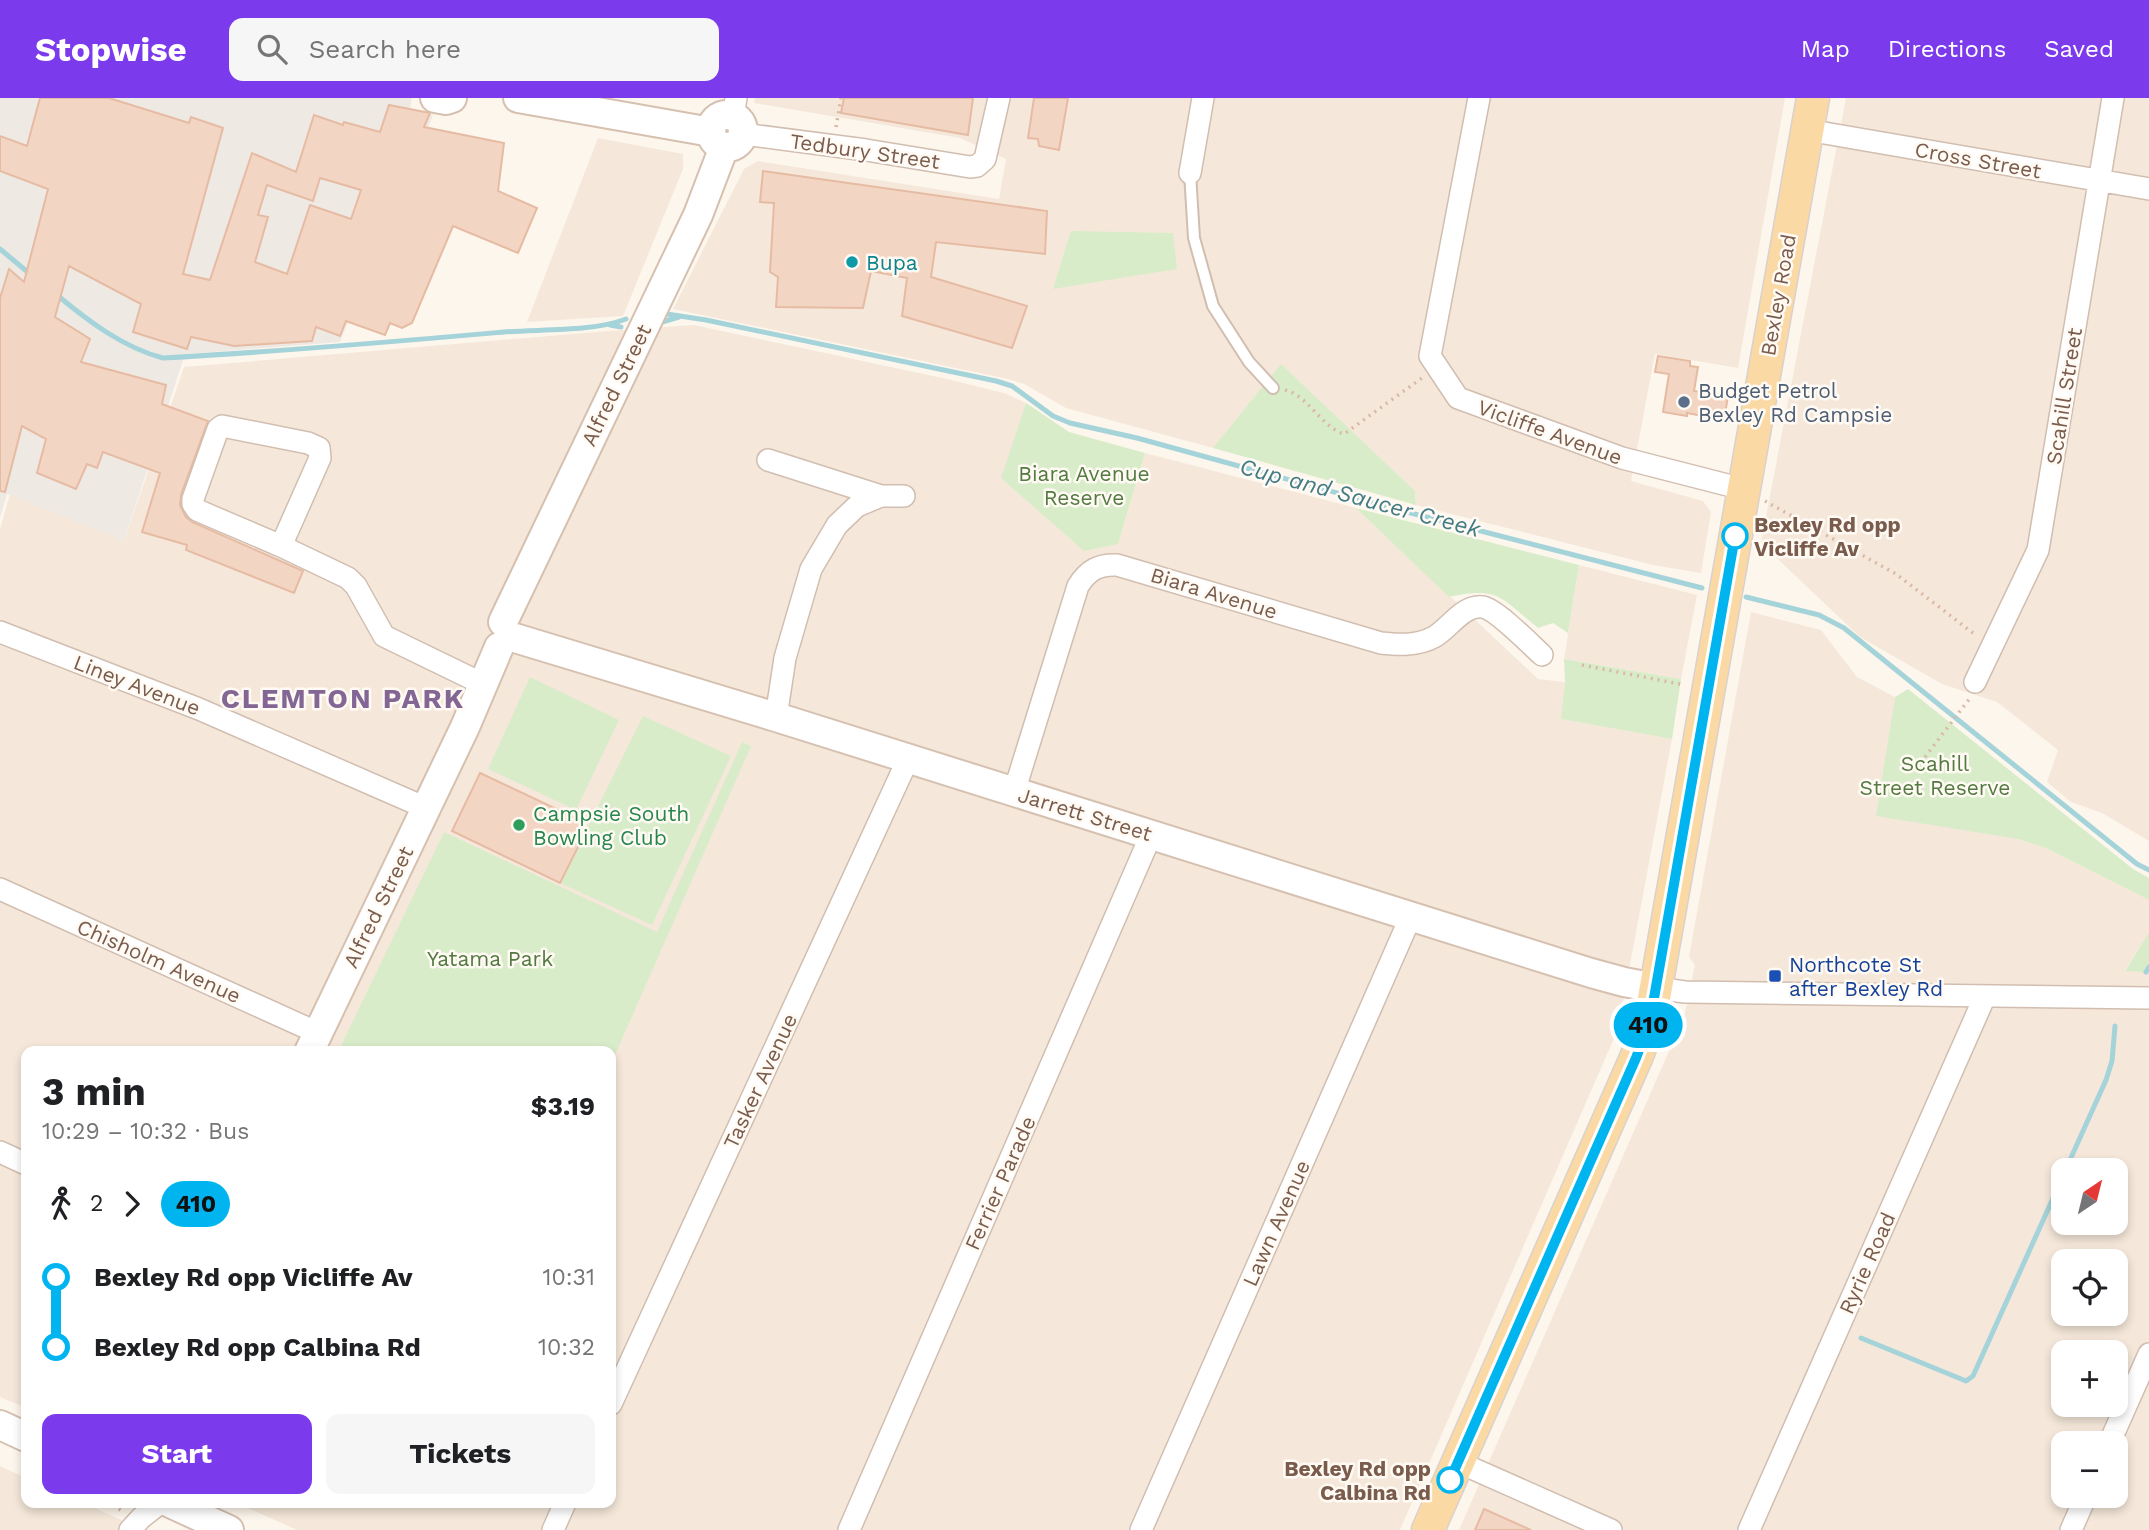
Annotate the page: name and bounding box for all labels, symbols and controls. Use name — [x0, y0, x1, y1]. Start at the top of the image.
search box — [229, 18, 719, 81]
text: Stopwise — [35, 30, 187, 69]
icon: search — [253, 30, 291, 68]
text: Search here — [309, 34, 461, 64]
text: Map — [1801, 35, 1850, 63]
text: Directions — [1888, 35, 2006, 63]
text: Saved — [2044, 35, 2114, 63]
street label: Tedbury Street — [788, 128, 942, 174]
street label: Cross Street — [1913, 137, 2043, 183]
street label: Bexley Road — [1755, 232, 1801, 358]
place label: Bupa — [866, 250, 918, 275]
marker: Bupa — [844, 254, 860, 270]
street label: Alfred Street — [576, 320, 656, 450]
street label: Scahill Street — [2041, 326, 2087, 466]
place label: Budget Petrol Bexley Rd Campsie — [1698, 378, 1892, 427]
street label: Vicliffe Avenue — [1474, 394, 1626, 470]
marker: Budget Petrol Bexley Rd Campsie — [1676, 394, 1692, 410]
water label: Cup and Saucer Creek — [1237, 453, 1485, 543]
park label: Biara Avenue Reserve — [1018, 461, 1150, 510]
place label: Bexley Rd opp Vicliffe Av — [1754, 512, 1901, 561]
marker: Bexley Rd opp Vicliffe Av — [1722, 523, 1748, 549]
street label: Biara Avenue — [1147, 562, 1281, 624]
street label: Liney Avenue — [70, 649, 204, 721]
district label: CLEMTON PARK — [221, 682, 465, 715]
park label: Scahill Street Reserve — [1860, 751, 2010, 800]
street label: Jarrett Street — [1015, 782, 1155, 846]
place label: Campsie South Bowling Club — [533, 801, 689, 850]
marker: Campsie South Bowling Club — [511, 817, 527, 833]
street label: Alfred Street — [338, 842, 418, 972]
street label: Chisholm Avenue — [73, 914, 245, 1008]
park label: Yatama Park — [427, 946, 553, 971]
place label: Northcote St after Bexley Rd — [1789, 952, 1943, 1001]
marker: Northcote St after Bexley Rd — [1767, 968, 1783, 984]
line badge: 410 — [1608, 1002, 1688, 1048]
street label: Tasker Avenue — [718, 1010, 802, 1152]
text: 410 — [1628, 1011, 1668, 1039]
text: 3 min — [42, 1070, 146, 1114]
text: $3.19 — [531, 1091, 595, 1121]
street label: Ferrier Parade — [959, 1112, 1041, 1254]
text: 10:29 – 10:32 · Bus — [42, 1118, 249, 1145]
street label: Lawn Avenue — [1237, 1156, 1315, 1290]
north arrow — [2051, 1158, 2128, 1236]
map controls — [2051, 1158, 2128, 1508]
icon: walk — [42, 1185, 80, 1223]
icon: forward — [113, 1185, 151, 1223]
text: 2 — [90, 1190, 103, 1217]
text: 410 — [175, 1190, 216, 1218]
street label: Ryrie Road — [1833, 1208, 1901, 1318]
button: locate — [2051, 1249, 2128, 1326]
text: Bexley Rd opp Vicliffe Av — [94, 1262, 412, 1292]
text: 10:31 — [543, 1264, 595, 1291]
text: Bexley Rd opp Calbina Rd — [94, 1332, 421, 1362]
text: 10:32 — [538, 1334, 595, 1361]
button: + — [2051, 1340, 2128, 1417]
button: Start — [42, 1414, 312, 1494]
button: Tickets — [326, 1414, 595, 1494]
button: − — [2051, 1431, 2128, 1508]
place label: Bexley Rd opp Calbina Rd — [1284, 1456, 1431, 1505]
marker: Bexley Rd opp Calbina Rd — [1437, 1467, 1463, 1493]

